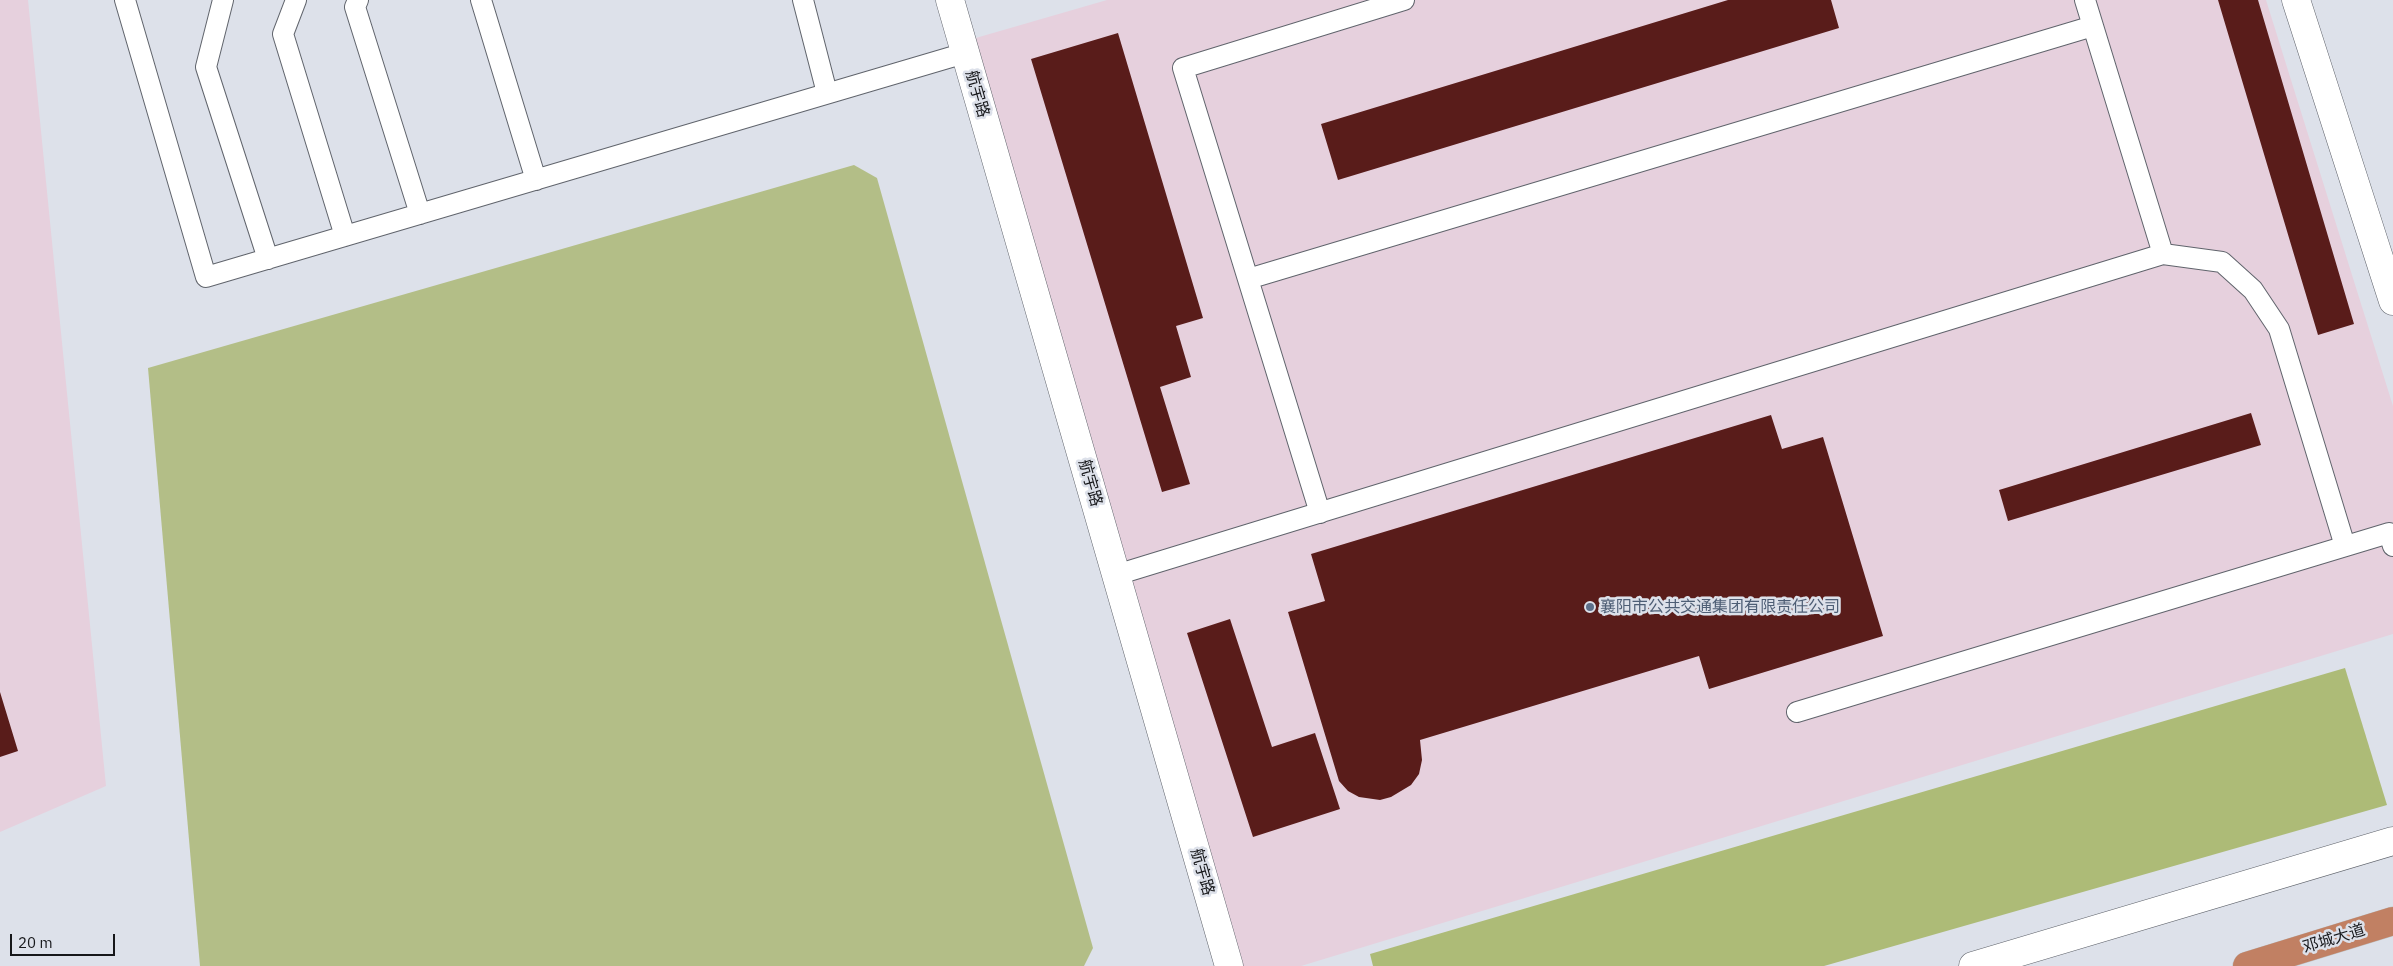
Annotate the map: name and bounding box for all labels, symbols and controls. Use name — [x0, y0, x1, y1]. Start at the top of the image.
street label: 航宇路 — [961, 68, 993, 120]
street label: 航宇路 — [1074, 457, 1106, 509]
place label: 襄阳市公共交通集团有限责任公司 — [1600, 597, 1840, 617]
marker: 襄阳市公共交通集团有限责任公司 — [1584, 601, 1596, 613]
street label: 航宇路 — [1186, 846, 1218, 898]
street label: 邓城大道 — [2301, 920, 2367, 958]
scale bar — [12, 924, 118, 956]
text: 20 m — [18, 933, 53, 952]

